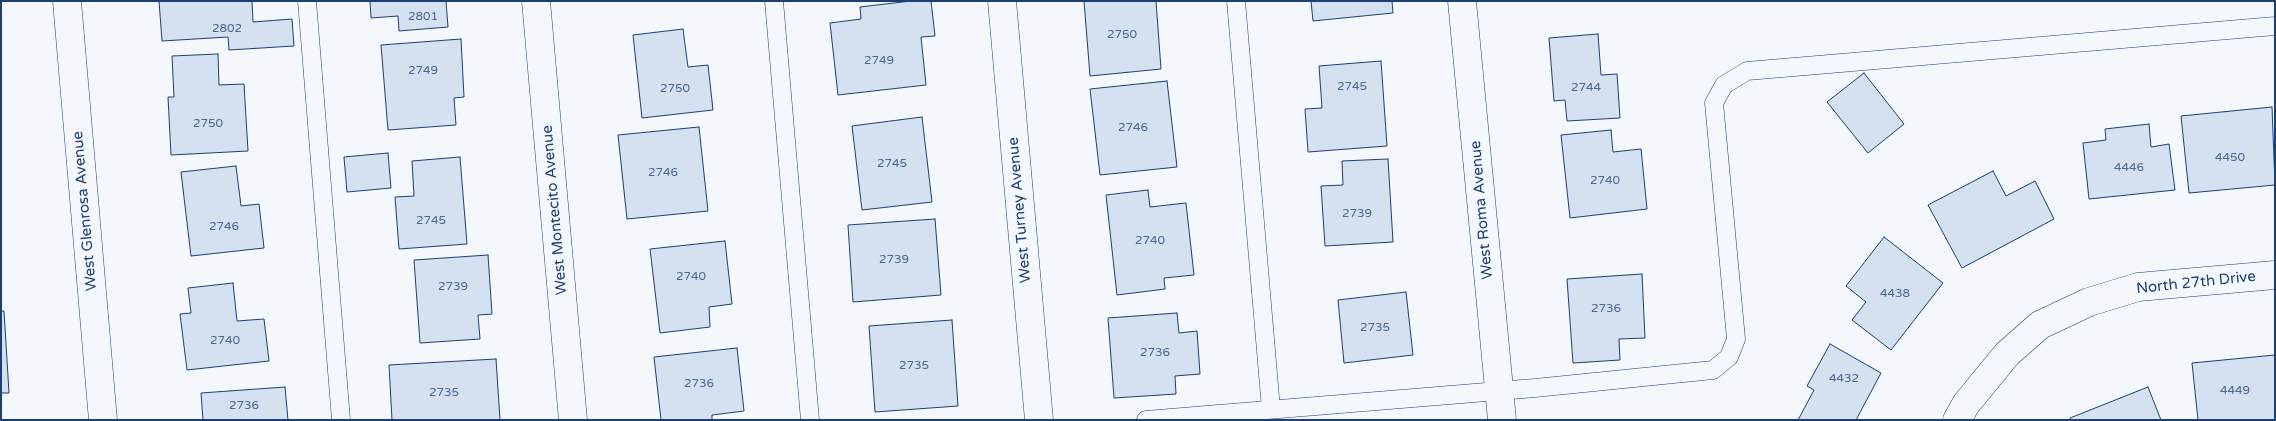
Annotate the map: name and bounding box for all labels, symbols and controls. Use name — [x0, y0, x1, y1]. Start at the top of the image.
house number: 2801 — [408, 10, 438, 24]
house number: 2802 — [212, 22, 242, 36]
house number: 2750 — [1107, 28, 1137, 42]
house number: 2749 — [864, 54, 894, 68]
house number: 2749 — [408, 64, 438, 78]
house number: 2745 — [1337, 80, 1367, 94]
house number: 2744 — [1571, 81, 1601, 95]
house number: 2750 — [660, 82, 690, 96]
house number: 2750 — [193, 117, 223, 131]
house number: 2746 — [1118, 121, 1148, 135]
street label: West Montecito Avenue — [539, 124, 571, 296]
street label: West Glenrosa Avenue — [69, 130, 101, 292]
street label: West Turney Avenue — [1005, 136, 1035, 284]
street label: West Roma Avenue — [1467, 140, 1497, 280]
house number: 4450 — [2215, 151, 2245, 165]
house number: 2745 — [877, 157, 907, 171]
house number: 4446 — [2114, 161, 2144, 175]
house number: 2746 — [648, 166, 678, 180]
house number: 2740 — [1590, 174, 1620, 188]
house number: 2739 — [1342, 207, 1372, 221]
house number: 2745 — [416, 214, 446, 228]
house number: 2746 — [209, 220, 239, 234]
house number: 2740 — [1135, 234, 1165, 248]
house number: 2739 — [879, 253, 909, 267]
street label: North 27th Drive — [2135, 268, 2257, 298]
house number: 2740 — [676, 270, 706, 284]
house number: 2739 — [438, 280, 468, 294]
house number: 4438 — [1880, 287, 1910, 301]
house number: 2736 — [1591, 302, 1621, 316]
house number: 2735 — [1360, 321, 1390, 335]
house number: 2740 — [210, 334, 240, 348]
house number: 2736 — [1140, 346, 1170, 360]
house number: 2735 — [899, 359, 929, 373]
house number: 4432 — [1829, 372, 1859, 386]
house number: 2736 — [684, 377, 714, 391]
house number: 4449 — [2220, 384, 2250, 398]
house number: 2735 — [429, 386, 459, 400]
house number: 2736 — [229, 399, 259, 413]

